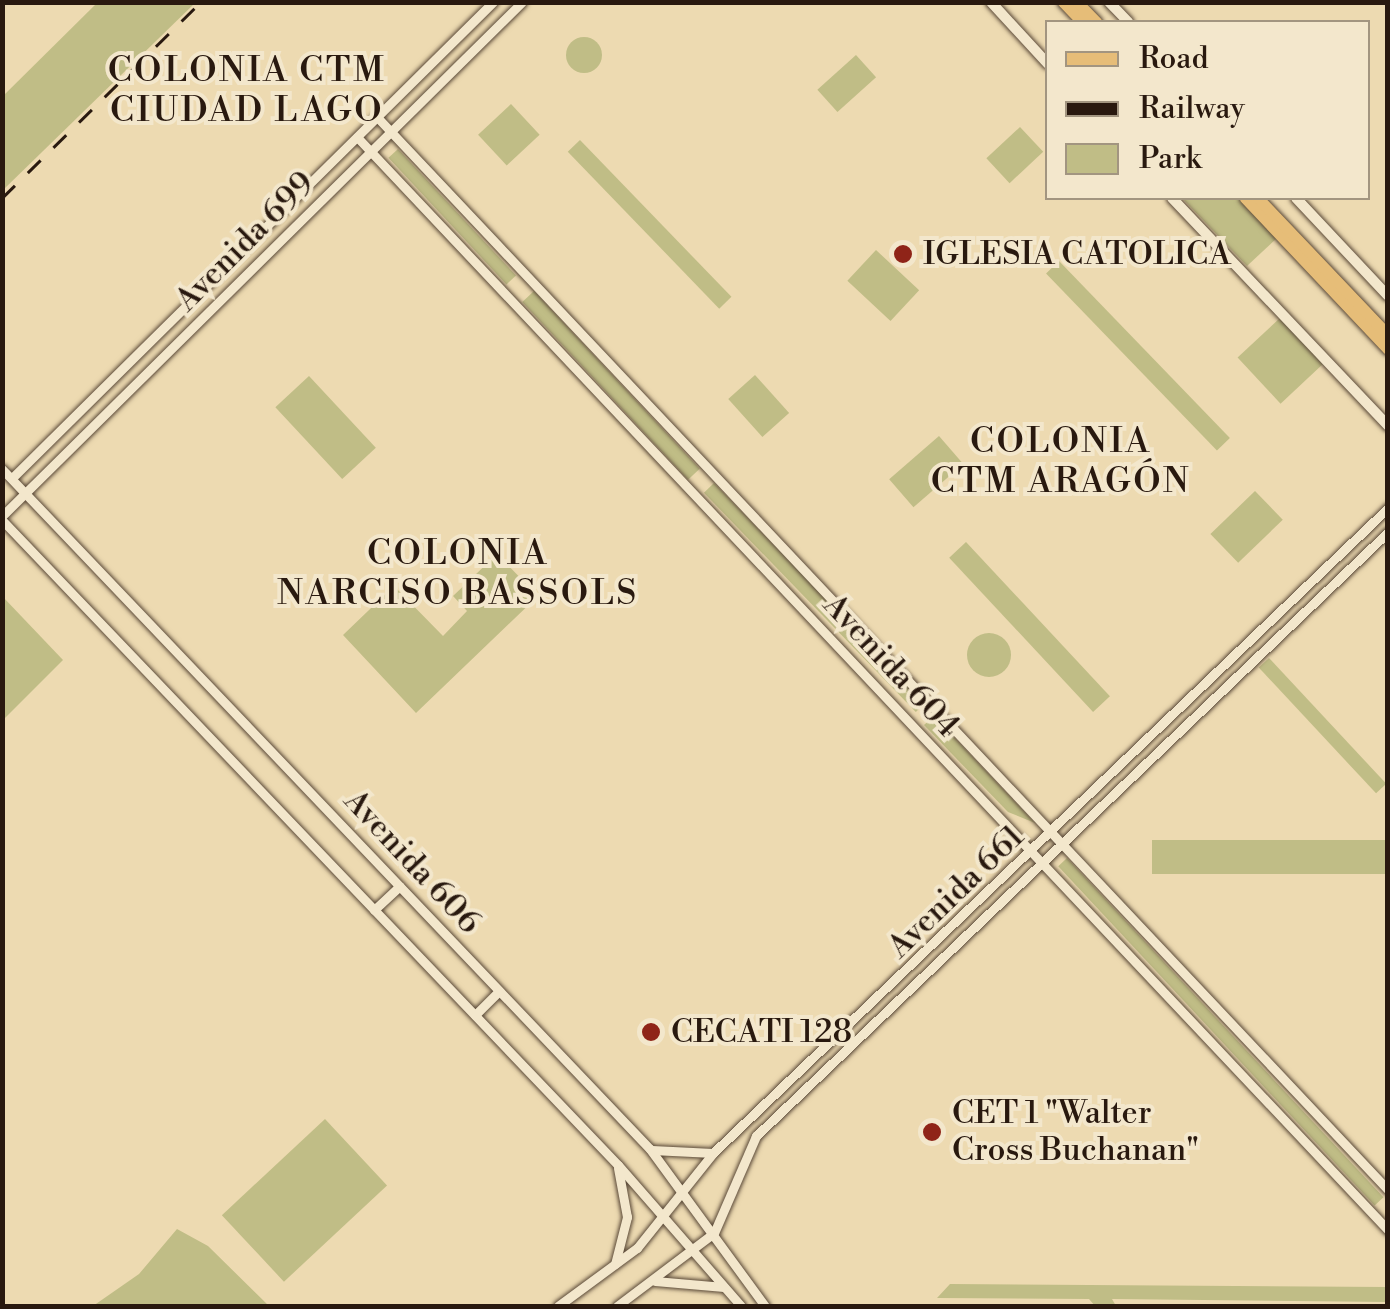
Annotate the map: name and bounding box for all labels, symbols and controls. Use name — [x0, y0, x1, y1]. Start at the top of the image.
legend — [1045, 20, 1370, 200]
text: Road — [1139, 40, 1209, 78]
district label: COLONIA CTM CIUDAD LAGO — [108, 50, 386, 132]
text: Railway — [1139, 90, 1245, 128]
text: Park — [1139, 140, 1201, 178]
street label: Avenida 699 — [168, 165, 322, 319]
place label: IGLESIA CATOLICA — [923, 235, 1231, 273]
marker: IGLESIA CATOLICA — [892, 243, 914, 265]
district label: COLONIA CTM ARAGÓN — [931, 421, 1191, 503]
district label: COLONIA NARCISO BASSOLS — [277, 533, 639, 615]
street label: Avenida 604 — [815, 586, 967, 746]
street label: Avenida 606 — [336, 782, 488, 942]
street label: Avenida 661 — [880, 818, 1032, 966]
place label: CECATI 128 — [671, 1013, 852, 1051]
marker: CECATI 128 — [640, 1021, 662, 1043]
place label: CET 1 "Walter Cross Buchanan" — [952, 1095, 1199, 1170]
marker: CET 1 "Walter Cross Buchanan" — [921, 1121, 943, 1143]

